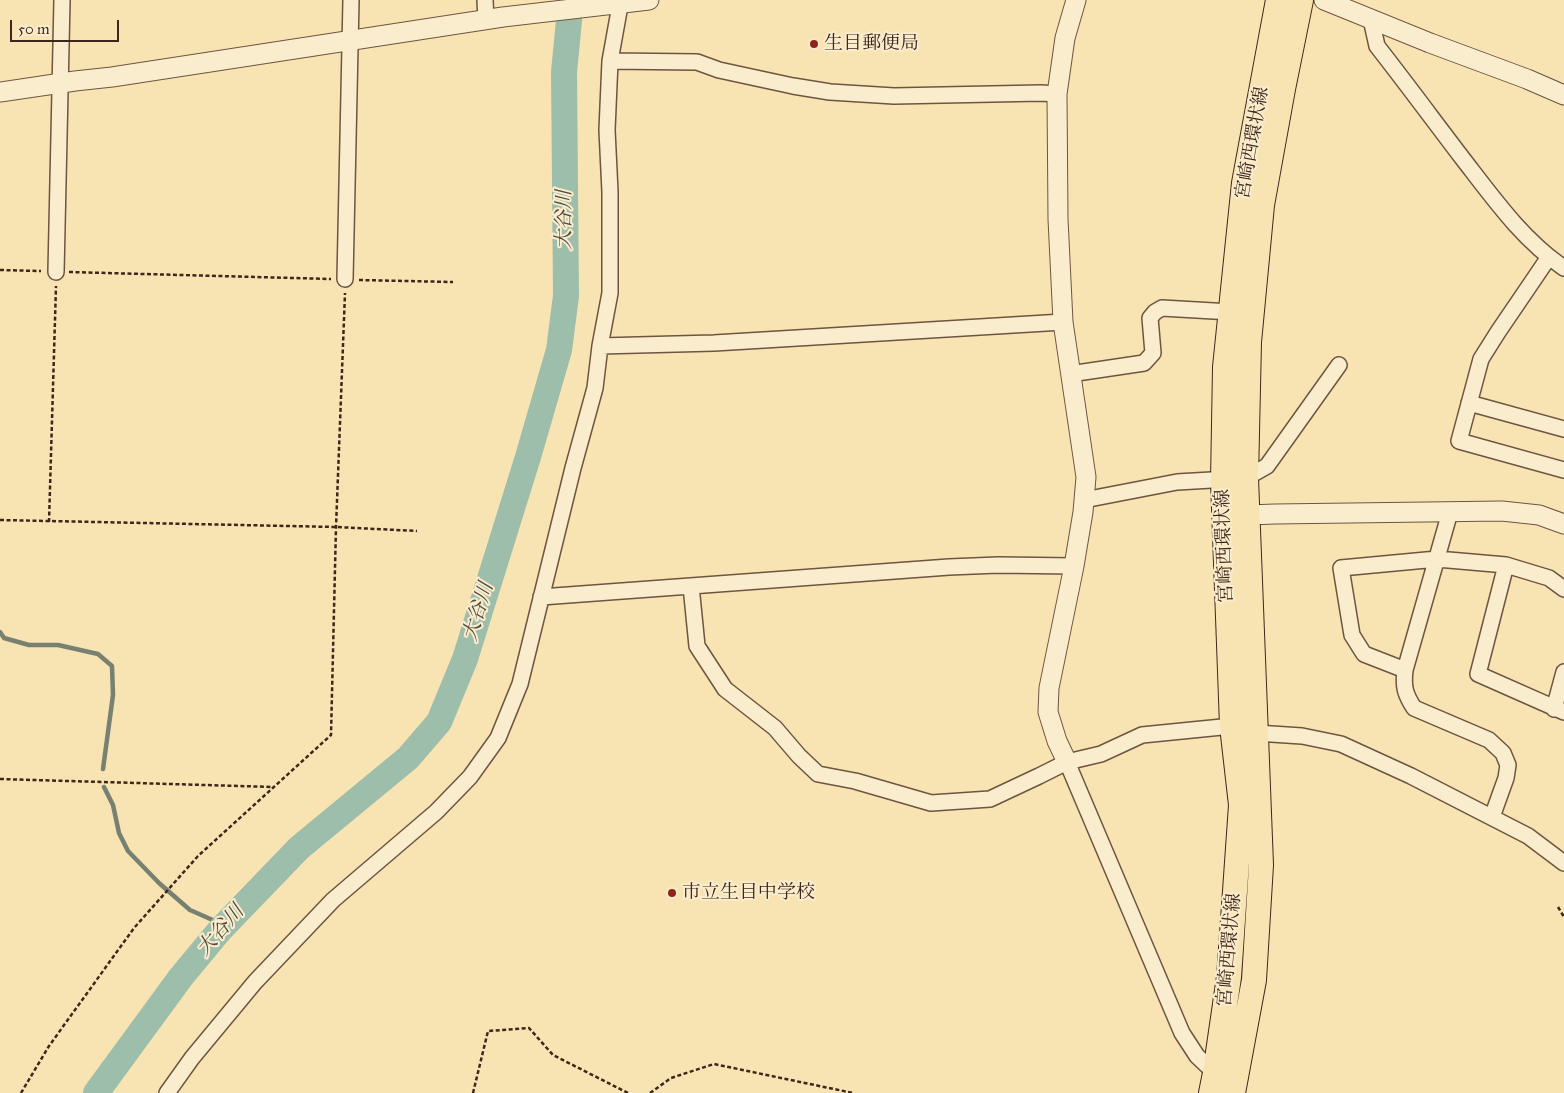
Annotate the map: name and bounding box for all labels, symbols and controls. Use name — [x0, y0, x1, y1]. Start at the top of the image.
scale bar — [12, 10, 121, 42]
text: 50 m — [18, 20, 50, 38]
place label: 生目郵便局 — [824, 33, 919, 55]
marker: 生目郵便局 — [808, 38, 820, 50]
street label: 宮崎西環状線 — [1232, 85, 1274, 201]
water label: 大谷川 — [553, 190, 577, 250]
street label: 宮崎西環状線 — [1212, 489, 1238, 603]
water label: 大谷川 — [459, 580, 499, 644]
place label: 市立生目中学校 — [682, 882, 815, 904]
marker: 市立生目中学校 — [666, 887, 678, 899]
street label: 宮崎西環状線 — [1214, 892, 1246, 1008]
water label: 大谷川 — [192, 900, 250, 962]

